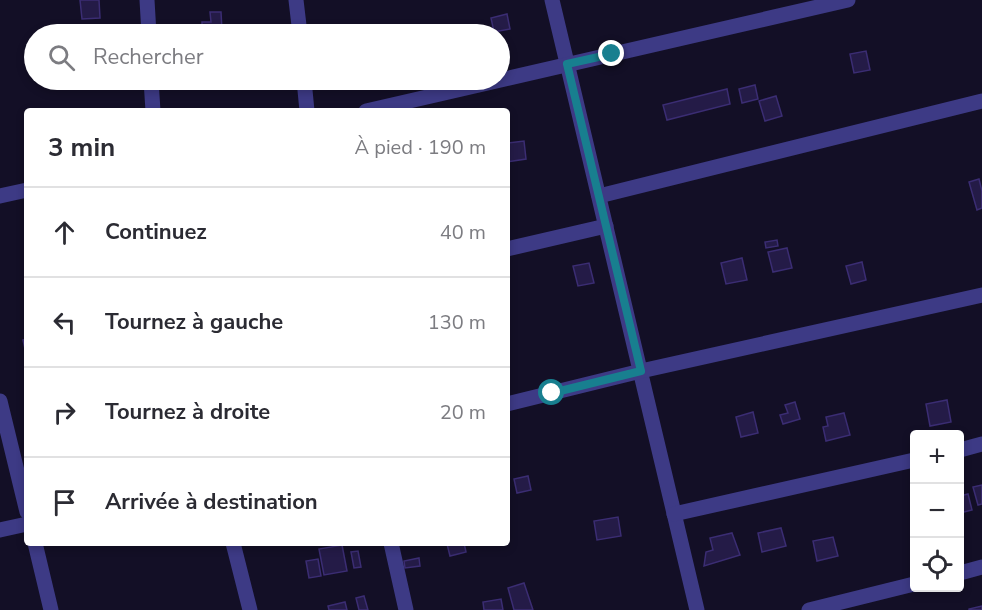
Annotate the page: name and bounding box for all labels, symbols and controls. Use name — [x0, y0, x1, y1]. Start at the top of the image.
search box — [24, 24, 510, 90]
route end — [598, 40, 624, 66]
icon: search — [45, 41, 78, 74]
text: Rechercher — [93, 42, 204, 72]
text: 3 min — [48, 130, 115, 165]
text: À pied · 190 m — [355, 134, 486, 161]
icon: ahead — [48, 216, 81, 249]
text: Continuez — [105, 217, 207, 247]
text: 40 m — [440, 219, 486, 246]
icon: left — [48, 306, 81, 339]
text: Tournez à gauche — [105, 307, 283, 337]
text: 130 m — [428, 309, 486, 336]
route start — [538, 379, 564, 405]
icon: right — [48, 396, 81, 429]
text: Tournez à droite — [105, 397, 270, 427]
text: 20 m — [440, 399, 486, 426]
map controls — [910, 430, 964, 592]
button: + — [910, 430, 964, 484]
button: − — [910, 484, 964, 538]
icon: arrive — [48, 486, 81, 519]
text: Arrivée à destination — [105, 487, 318, 517]
button: locate — [910, 538, 964, 592]

